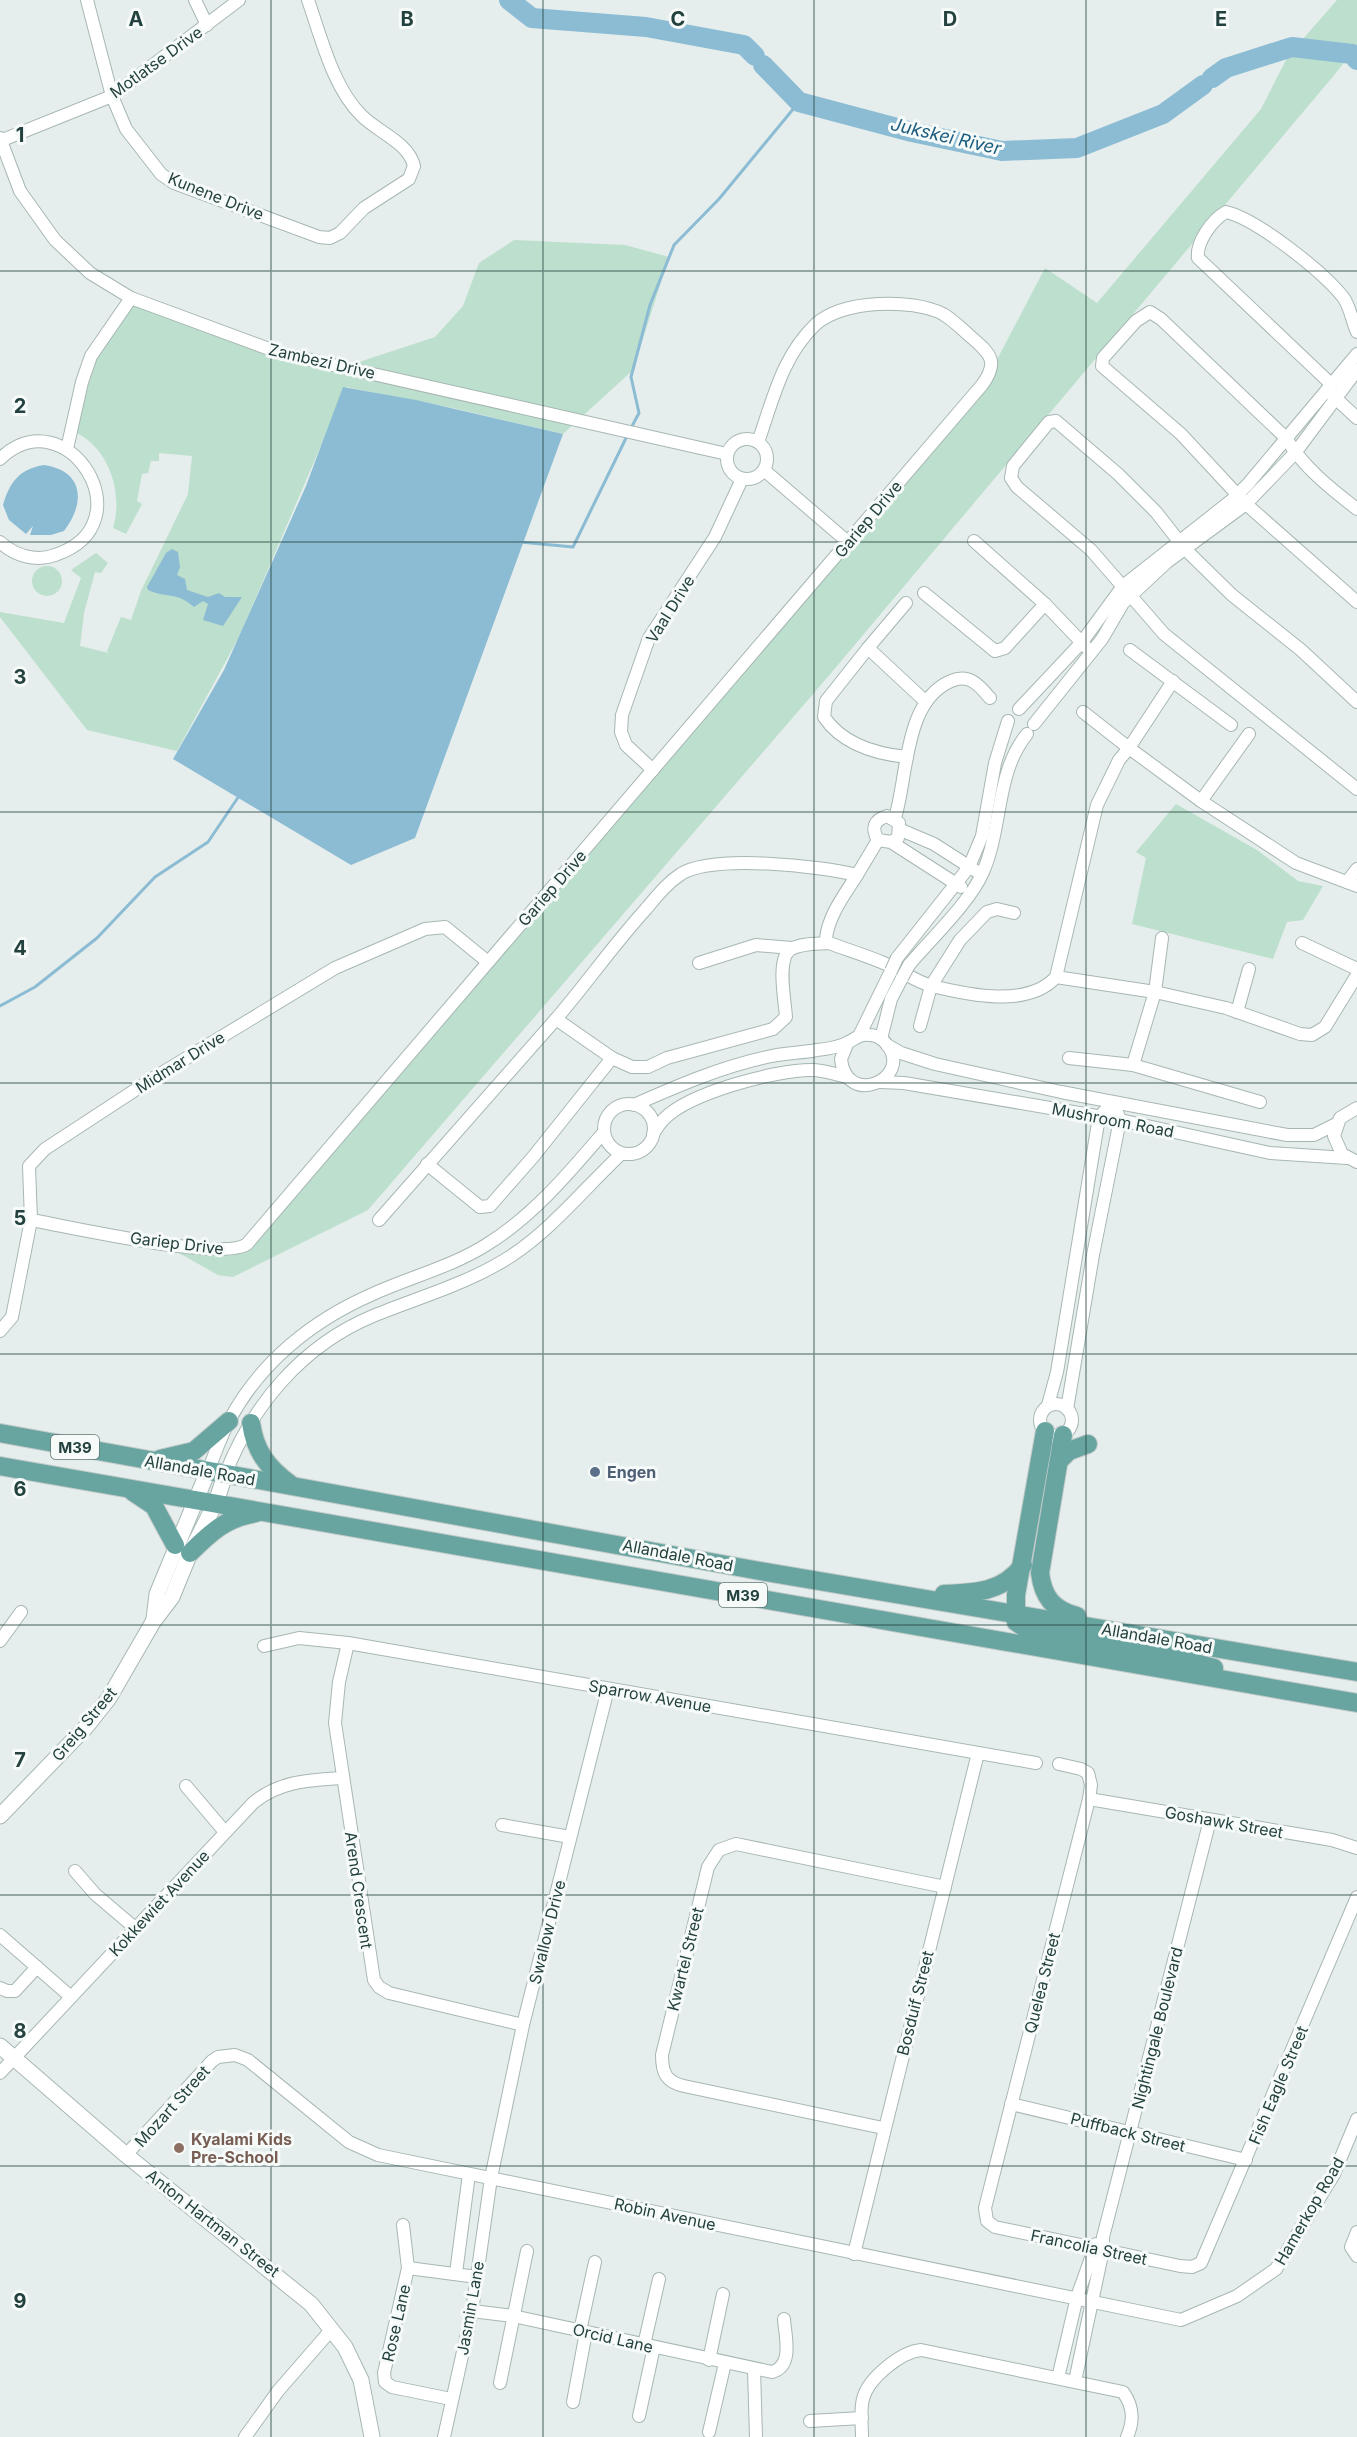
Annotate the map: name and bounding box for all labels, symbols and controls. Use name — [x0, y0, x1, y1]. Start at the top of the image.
text: A — [129, 7, 144, 31]
text: B — [400, 7, 414, 31]
text: C — [671, 7, 685, 31]
text: D — [943, 7, 957, 31]
text: E — [1215, 7, 1227, 31]
street label: Motlatse Drive — [106, 22, 206, 102]
water label: Jukskei River — [889, 113, 1004, 159]
text: 1 — [16, 123, 24, 147]
street label: Kunene Drive — [165, 168, 267, 224]
street label: Zambezi Drive — [267, 339, 377, 383]
text: 2 — [14, 394, 26, 418]
street label: Gariep Drive — [830, 476, 906, 562]
street label: Vaal Drive — [641, 571, 699, 647]
text: 3 — [14, 665, 26, 689]
street label: Gariep Drive — [513, 846, 591, 930]
text: 4 — [13, 936, 27, 960]
street label: Midmar Drive — [132, 1027, 228, 1097]
street label: Mushroom Road — [1050, 1098, 1176, 1142]
text: 5 — [14, 1206, 26, 1230]
street label: Gariep Drive — [129, 1227, 225, 1259]
road number: M39 — [51, 1435, 99, 1459]
street label: Allandale Road — [143, 1450, 257, 1490]
place label: Engen — [607, 1462, 656, 1482]
marker: Engen — [588, 1465, 602, 1479]
text: 6 — [14, 1477, 27, 1501]
street label: Allandale Road — [621, 1534, 735, 1576]
road number: M39 — [719, 1583, 767, 1607]
street label: Allandale Road — [1100, 1618, 1214, 1658]
street label: Sparrow Avenue — [587, 1675, 713, 1717]
street label: Greig Street — [47, 1683, 121, 1765]
text: 7 — [14, 1748, 26, 1772]
street label: Goshawk Street — [1163, 1802, 1285, 1842]
street label: Arend Crescent — [341, 1830, 377, 1950]
street label: Kokkewiet Avenue — [105, 1846, 213, 1960]
street label: Swallow Drive — [524, 1878, 570, 1986]
street label: Kwartel Street — [662, 1905, 708, 2013]
street label: Quelea Street — [1020, 1931, 1064, 2035]
street label: Nightingale Boulevard — [1127, 1945, 1187, 2111]
street label: Bosduif Street — [892, 1949, 938, 2057]
text: 8 — [13, 2019, 27, 2043]
street label: Fish Eagle Street — [1244, 2023, 1312, 2147]
street label: Mozart Street — [130, 2061, 214, 2151]
street label: Puffback Street — [1069, 2108, 1187, 2156]
place label: Kyalami Kids Pre-School — [191, 2129, 292, 2167]
marker: Kyalami Kids Pre-School — [172, 2141, 186, 2155]
street label: Hamerkop Road — [1270, 2153, 1348, 2269]
street label: Anton Hartman Street — [142, 2165, 284, 2281]
street label: Robin Avenue — [612, 2193, 718, 2235]
street label: Francolia Street — [1029, 2225, 1149, 2269]
street label: Jasmin Lane — [452, 2259, 488, 2357]
street label: Rose Lane — [377, 2282, 415, 2364]
text: 9 — [14, 2289, 27, 2313]
street label: Orcid Lane — [571, 2319, 655, 2357]

